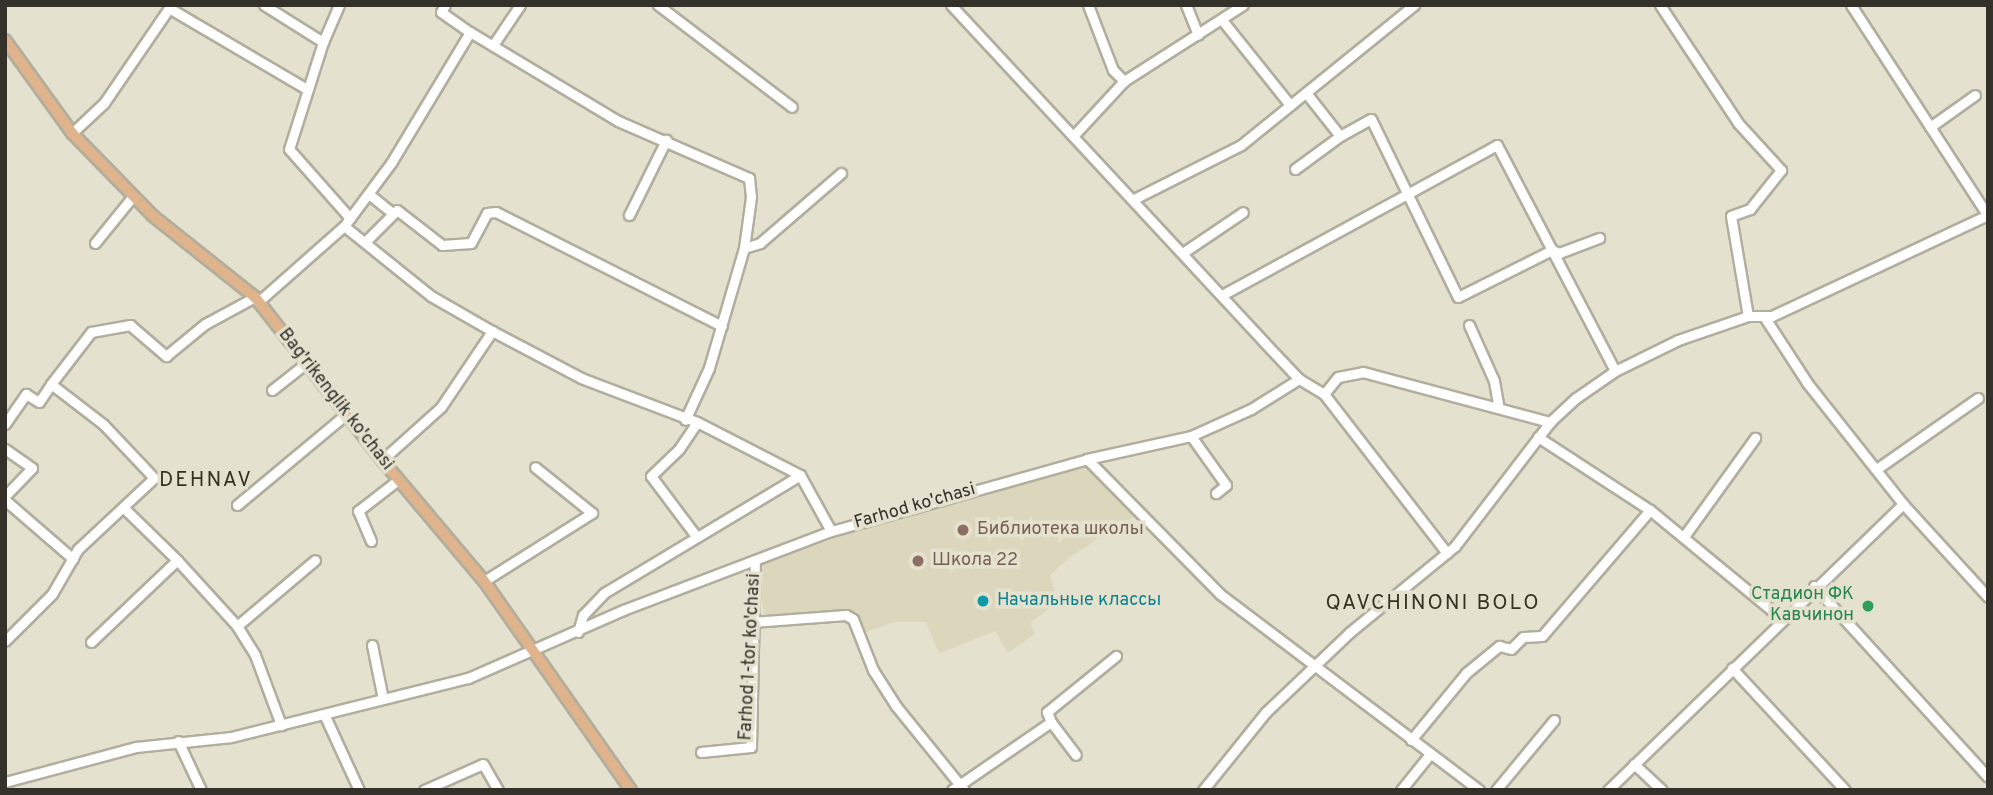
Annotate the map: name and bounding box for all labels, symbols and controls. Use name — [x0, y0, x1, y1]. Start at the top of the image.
street label: Bag'rikenglik ko'chasi — [273, 325, 397, 475]
district label: DEHNAV — [160, 468, 252, 494]
street label: Farhod ko'chasi — [852, 479, 978, 535]
place label: Библиотека школы — [977, 519, 1144, 541]
marker: Библиотека школы — [955, 522, 971, 538]
place label: Школа 22 — [932, 550, 1018, 572]
marker: Школа 22 — [910, 553, 926, 569]
street label: Farhod 1-tor ko'chasi — [736, 573, 766, 741]
place label: Стадион ФК Кавчинон — [1751, 585, 1854, 628]
place label: Начальные классы — [997, 590, 1161, 612]
district label: QAVCHINONI BOLO — [1327, 591, 1539, 617]
marker: Начальные классы — [975, 593, 991, 609]
marker: Стадион ФК Кавчинон — [1860, 598, 1876, 614]

